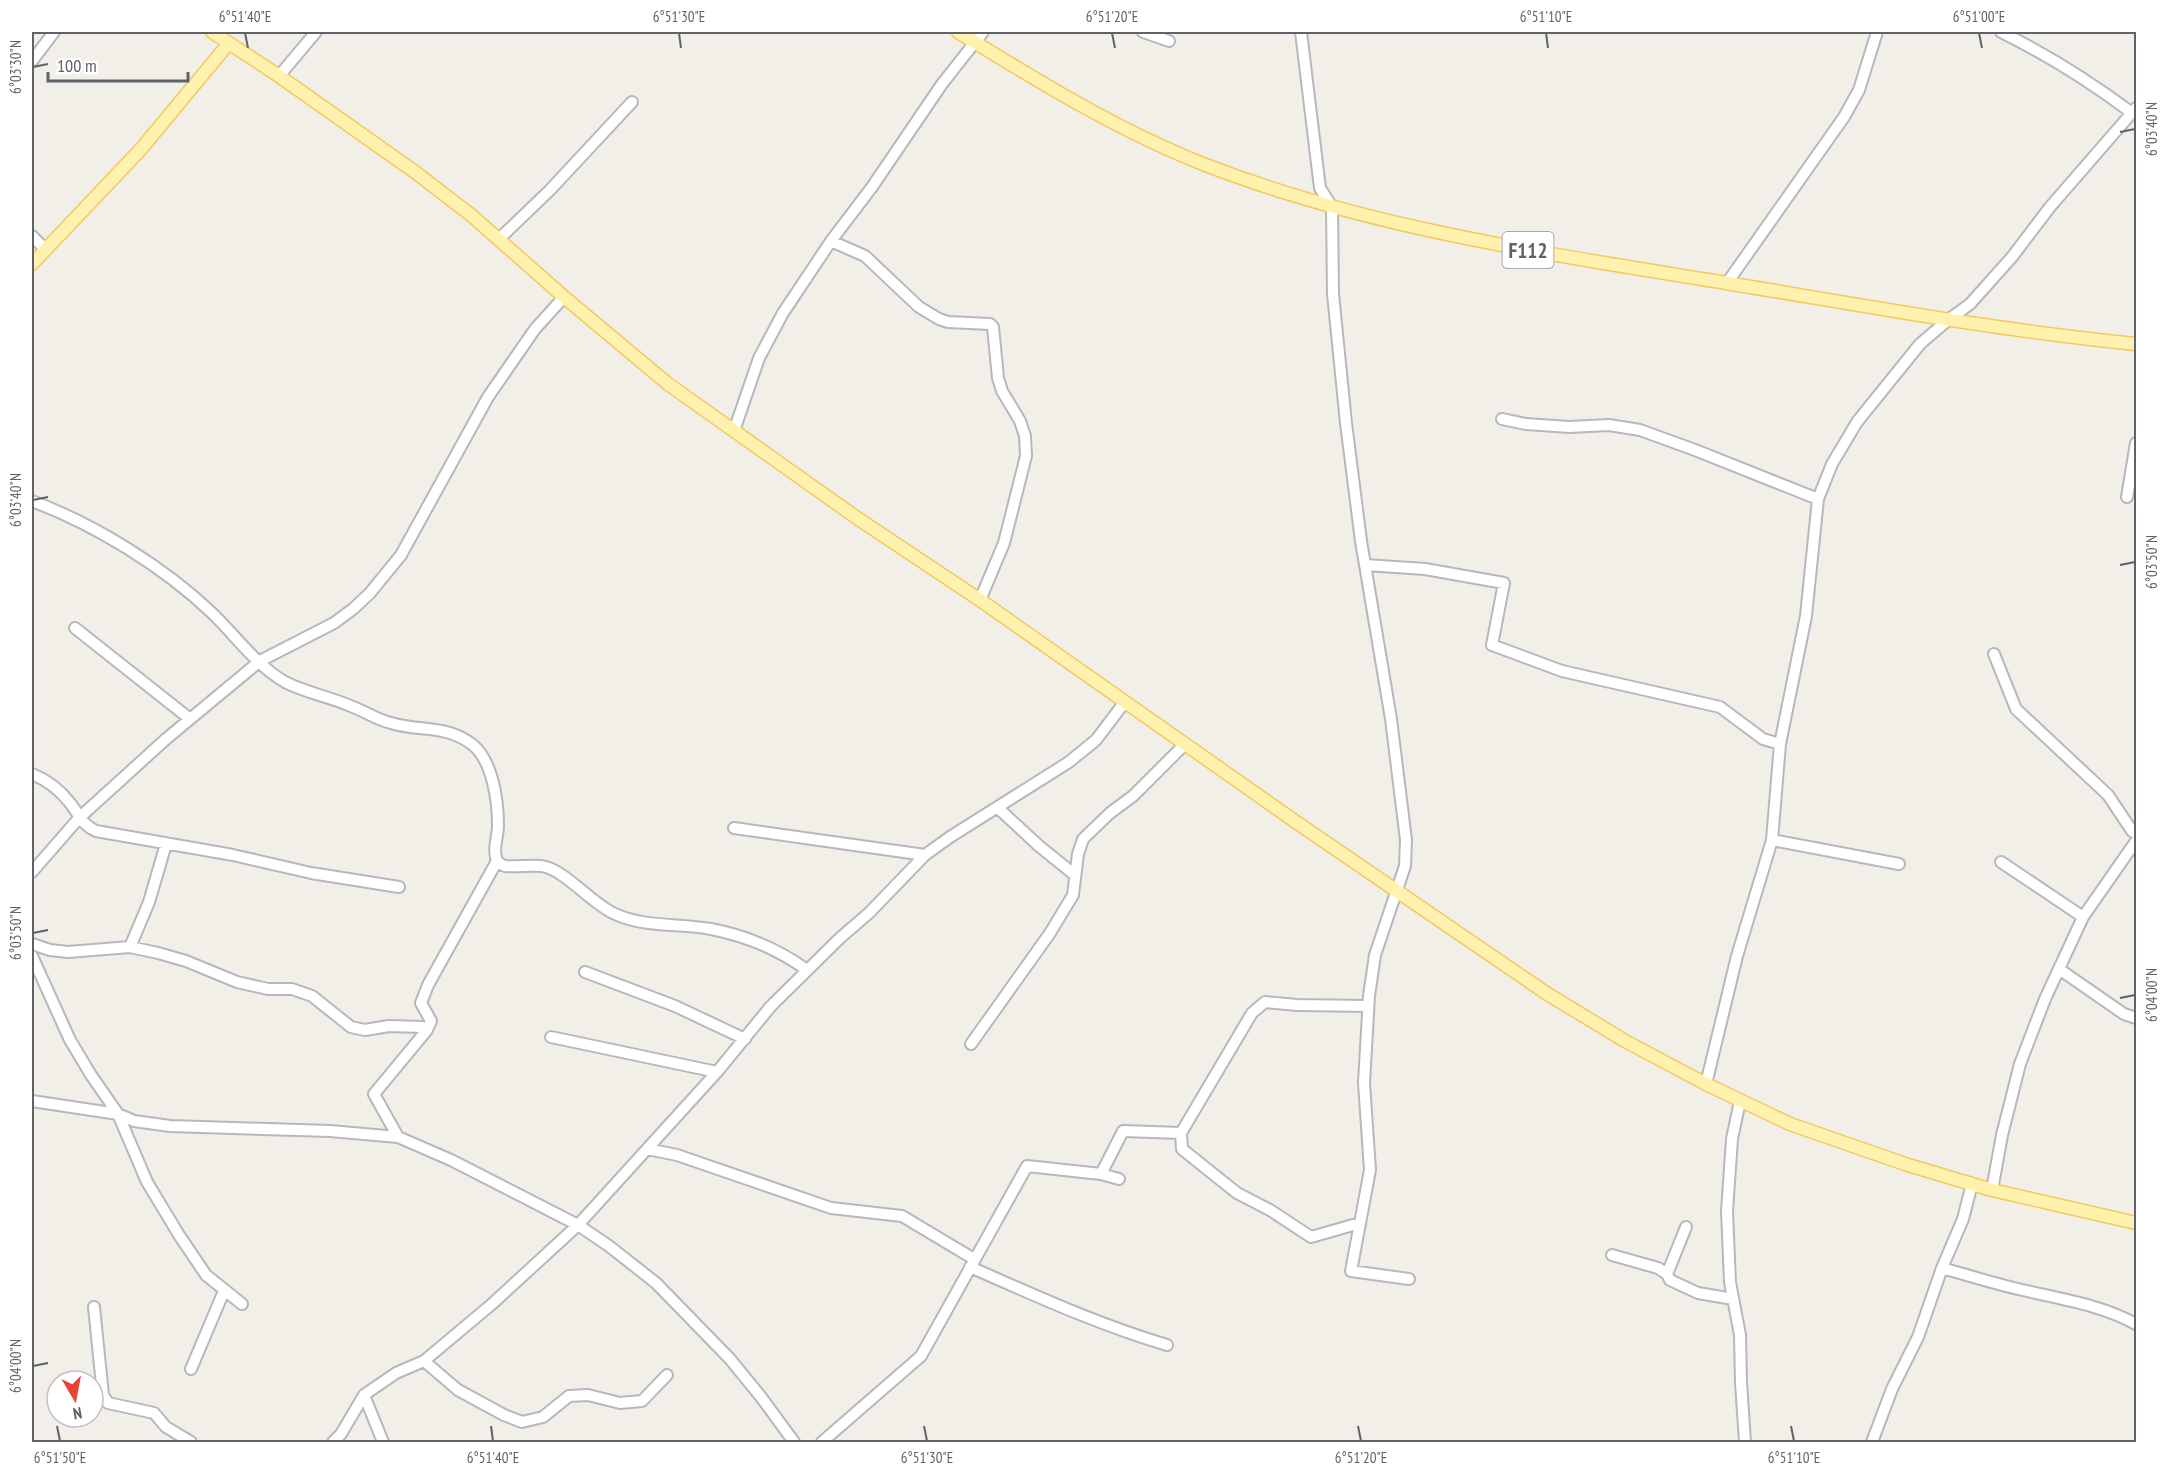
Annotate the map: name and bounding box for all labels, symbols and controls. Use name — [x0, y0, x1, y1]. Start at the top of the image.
text: 6°51'40"E — [219, 7, 271, 26]
text: 6°51'30"E — [653, 7, 705, 26]
text: 6°51'20"E — [1086, 7, 1138, 26]
text: 6°51'10"E — [1520, 7, 1572, 26]
text: 6°51'00"E — [1953, 7, 2005, 26]
text: 6°03'30"N — [6, 40, 25, 94]
scale bar — [48, 45, 188, 83]
text: 100 m — [57, 54, 97, 77]
text: 6°03'40"N — [2142, 102, 2161, 156]
road number: F112 — [1502, 232, 1553, 268]
text: 6°03'40"N — [6, 473, 25, 527]
text: 6°03'50"N — [2142, 535, 2161, 589]
text: 6°03'50"N — [6, 906, 25, 960]
text: 6°04'00"N — [2142, 968, 2161, 1022]
text: 6°04'00"N — [6, 1339, 25, 1393]
north arrow — [45, 1369, 105, 1429]
text: N — [72, 1403, 84, 1424]
text: 6°51'50"E — [34, 1448, 86, 1467]
text: 6°51'40"E — [467, 1448, 519, 1467]
text: 6°51'30"E — [901, 1448, 953, 1467]
text: 6°51'20"E — [1335, 1448, 1387, 1467]
text: 6°51'10"E — [1768, 1448, 1820, 1467]

